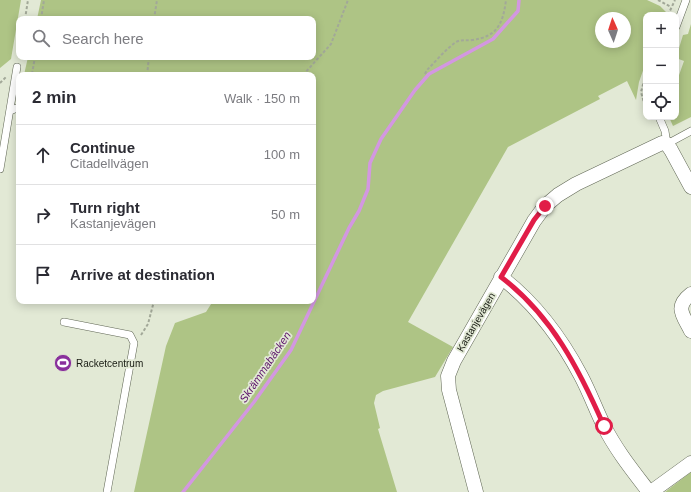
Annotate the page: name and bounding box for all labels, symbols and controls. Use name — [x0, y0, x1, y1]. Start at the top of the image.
north arrow — [595, 12, 631, 48]
map controls — [643, 12, 679, 120]
button: + — [643, 12, 679, 48]
search box — [16, 16, 316, 60]
icon: search — [30, 27, 52, 49]
text: Search here — [62, 30, 144, 47]
button: − — [643, 48, 679, 84]
button: locate — [643, 84, 679, 120]
text: 2 min — [32, 88, 76, 107]
text: Walk · 150 m — [224, 91, 300, 106]
text: Continue — [70, 139, 135, 156]
icon: ahead — [32, 144, 54, 166]
text: 100 m — [264, 147, 300, 162]
text: Citadellvägen — [70, 156, 149, 171]
route end — [536, 197, 554, 215]
text: Turn right — [70, 199, 140, 216]
icon: right — [32, 204, 54, 226]
text: 50 m — [271, 207, 300, 222]
text: Kastanjevägen — [70, 216, 156, 231]
icon: arrive — [32, 264, 54, 286]
text: Arrive at destination — [70, 266, 215, 283]
street label: Kastanjevägen — [455, 291, 497, 353]
water label: Skrämmabäcken — [237, 329, 293, 405]
sports icon: Racketcentrum — [53, 353, 73, 373]
place label: Racketcentrum — [76, 358, 143, 369]
route start — [595, 417, 613, 435]

